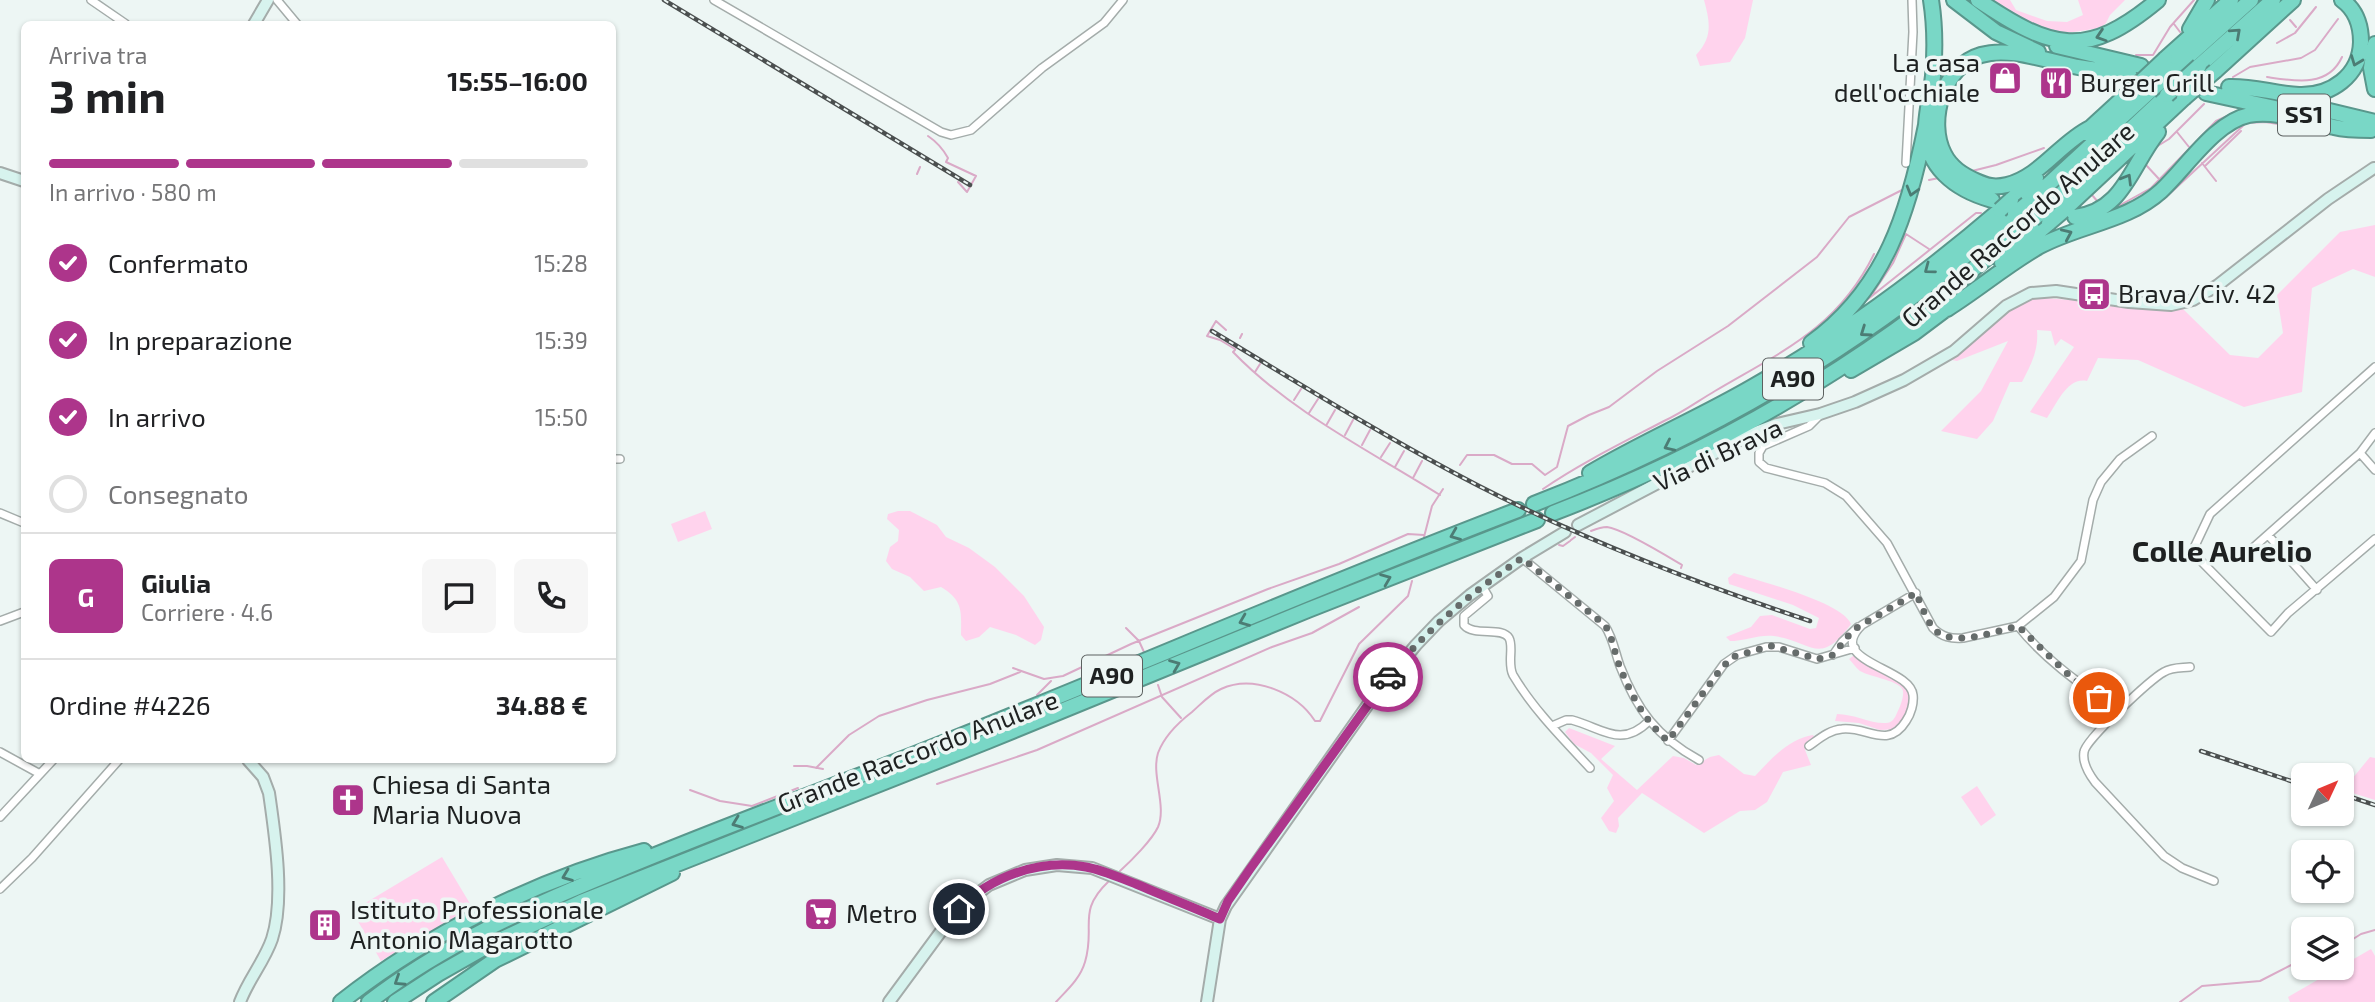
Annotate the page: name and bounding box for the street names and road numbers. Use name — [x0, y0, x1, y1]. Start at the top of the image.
road number: SS1 — [2278, 94, 2330, 135]
street label: Grande Raccordo Anulare — [1894, 114, 2140, 333]
road number: A90 — [1763, 358, 1823, 400]
street label: Via di Brava — [1648, 410, 1787, 497]
road number: A90 — [1082, 656, 1142, 696]
street label: Grande Raccordo Anulare — [773, 683, 1062, 818]

